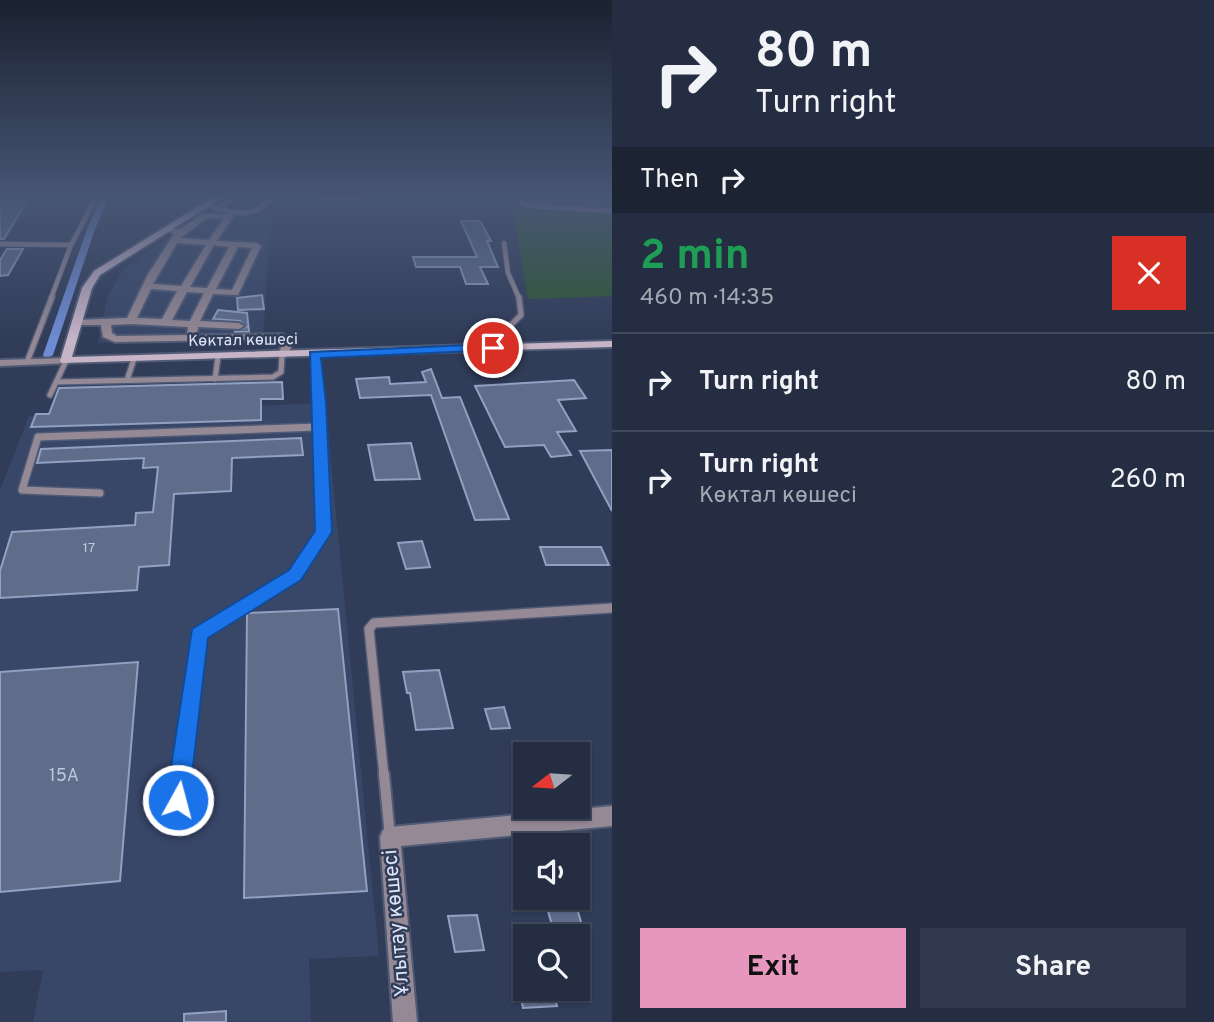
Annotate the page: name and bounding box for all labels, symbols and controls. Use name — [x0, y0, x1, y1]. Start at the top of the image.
text: 80 m — [755, 23, 872, 85]
icon: right — [640, 28, 731, 119]
text: Turn right — [755, 84, 897, 124]
icon: right — [713, 161, 751, 199]
text: Then — [640, 164, 699, 197]
text: 2 min — [640, 231, 750, 284]
button: close — [1112, 236, 1186, 310]
text: 460 m · 14:35 — [640, 284, 774, 313]
pin — [463, 318, 523, 378]
icon: arrive — [474, 329, 512, 367]
street label: Көктал көшесі — [188, 330, 298, 352]
icon: right — [640, 363, 678, 401]
text: Turn right — [699, 366, 819, 399]
text: 80 m — [1126, 366, 1186, 399]
text: Turn right — [699, 449, 819, 482]
icon: right — [640, 461, 678, 499]
text: 260 m — [1110, 464, 1186, 497]
text: Көктал көшесі — [699, 482, 857, 511]
house number: 17 — [83, 540, 95, 557]
north arrow — [513, 742, 590, 819]
map controls — [513, 742, 590, 1001]
position arrow — [141, 763, 215, 837]
house number: 15А — [49, 765, 79, 788]
button: sound — [513, 833, 590, 910]
street label: Ұлытау көшесі — [377, 848, 417, 998]
button: search — [513, 924, 590, 1001]
button: Exit — [640, 928, 906, 1008]
button: Share — [920, 928, 1186, 1008]

